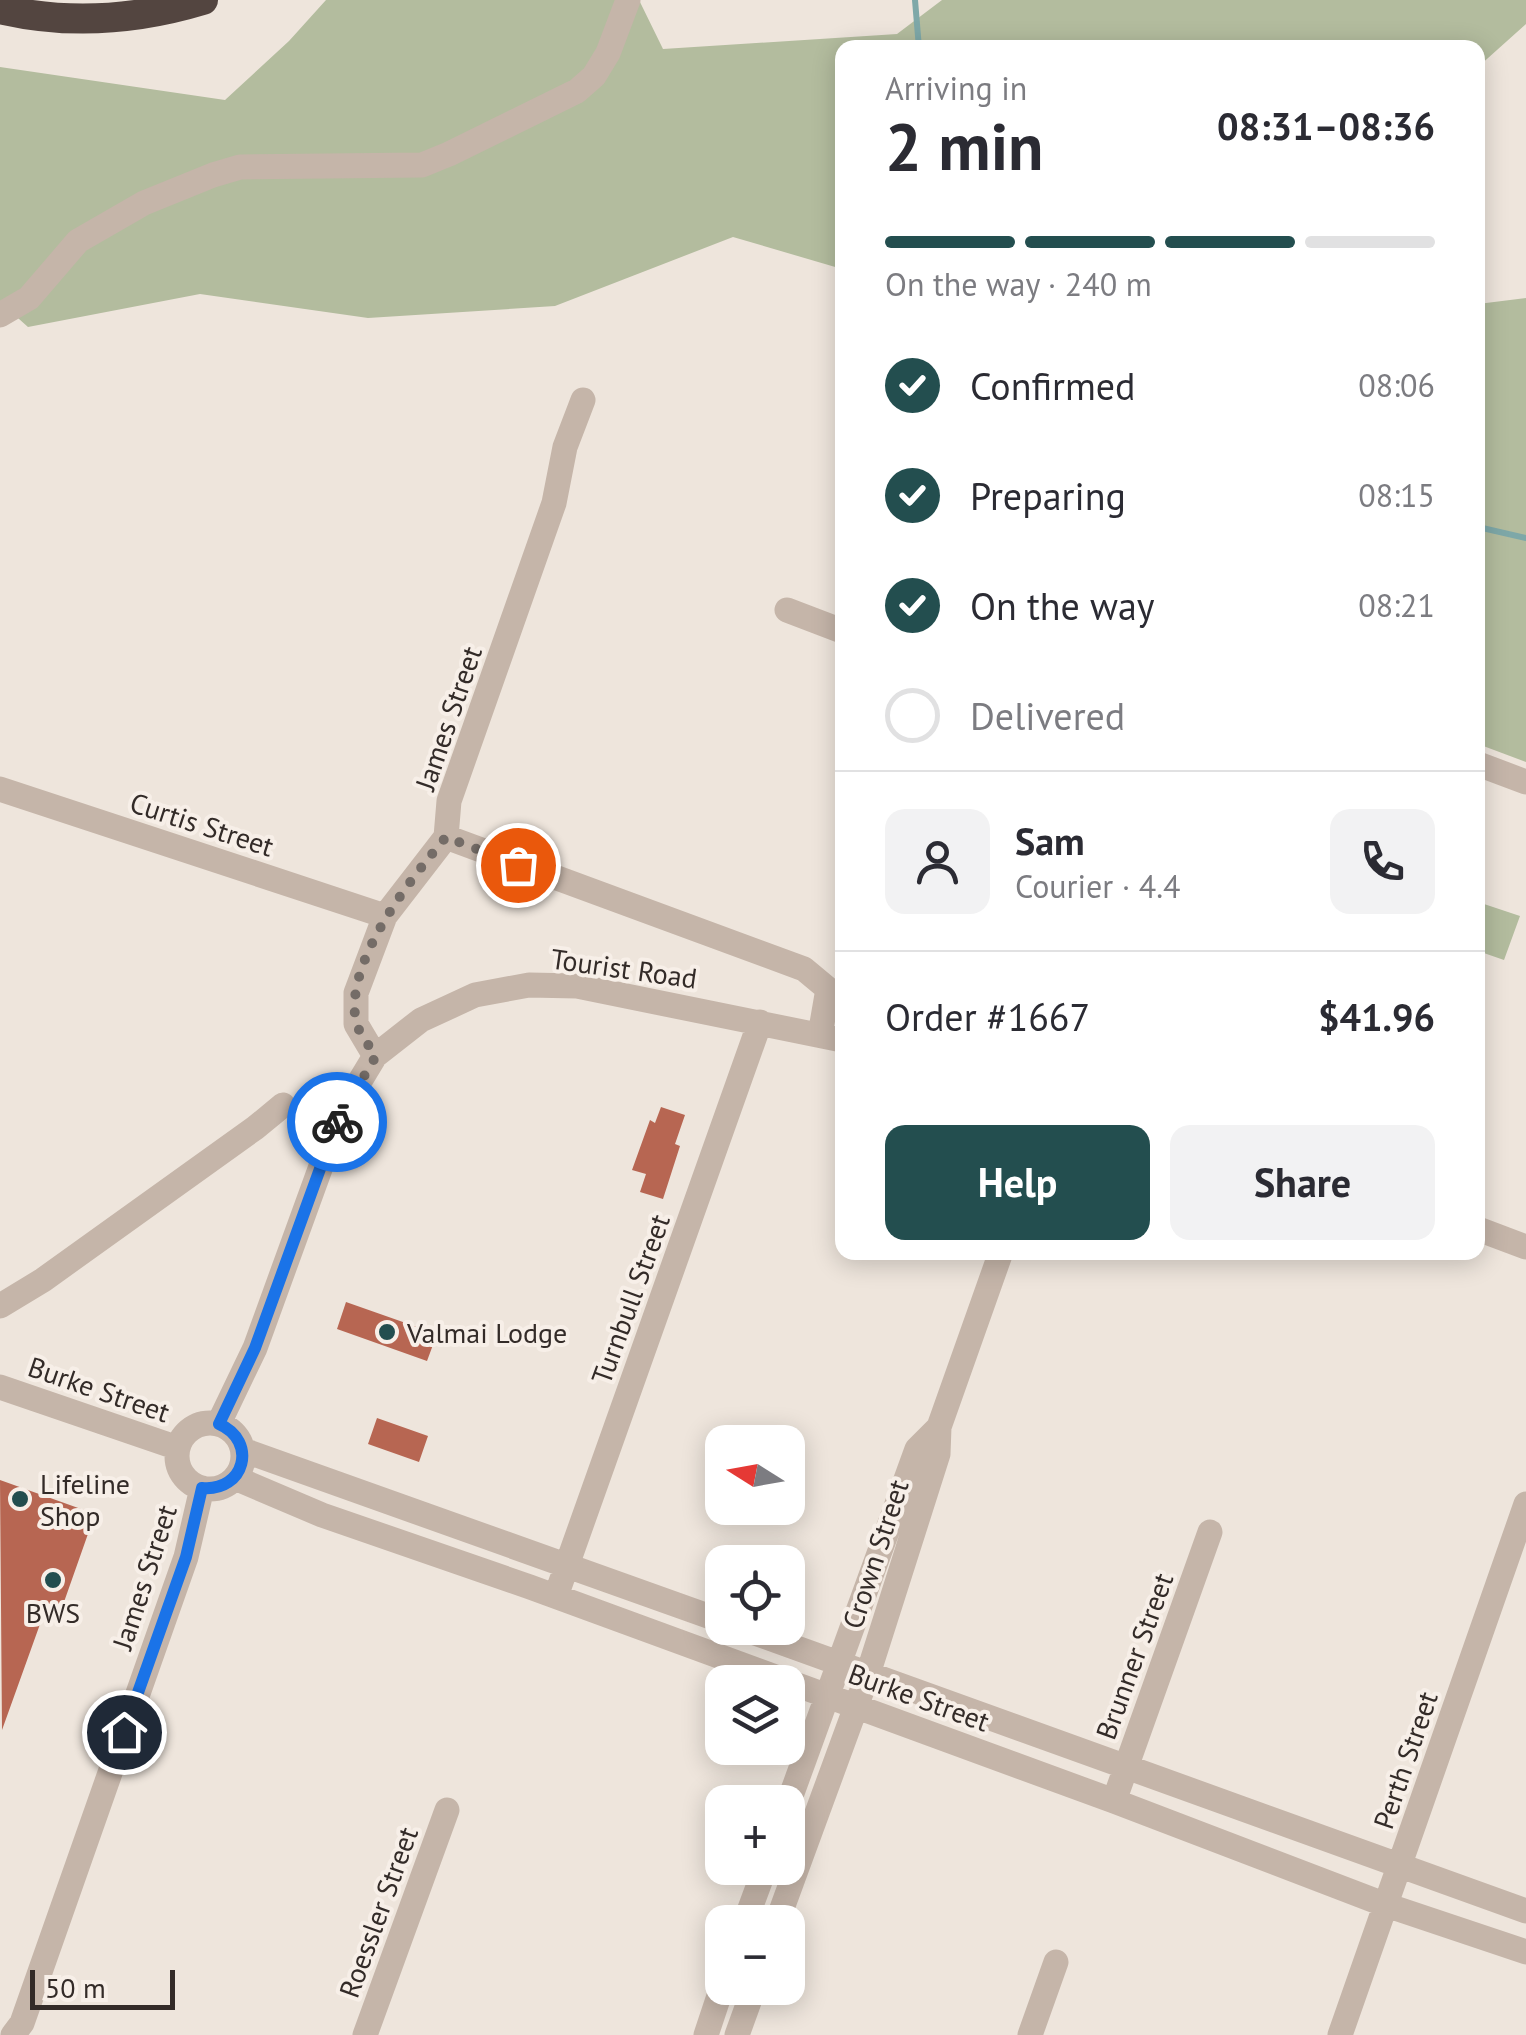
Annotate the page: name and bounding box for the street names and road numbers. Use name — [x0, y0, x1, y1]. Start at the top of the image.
street label: James Street — [406, 641, 490, 796]
street label: Curtis Street — [126, 783, 279, 865]
street label: Tourist Road — [549, 939, 699, 997]
street label: Turnbull Street — [582, 1209, 678, 1389]
street label: Burke Street — [23, 1348, 175, 1431]
street label: Crown Street — [834, 1474, 917, 1633]
street label: James Street — [103, 1500, 185, 1655]
street label: Brunner Street — [1087, 1567, 1181, 1744]
street label: Burke Street — [843, 1654, 995, 1740]
street label: Perth Street — [1364, 1686, 1446, 1834]
street label: Roessler Street — [330, 1821, 426, 2002]

